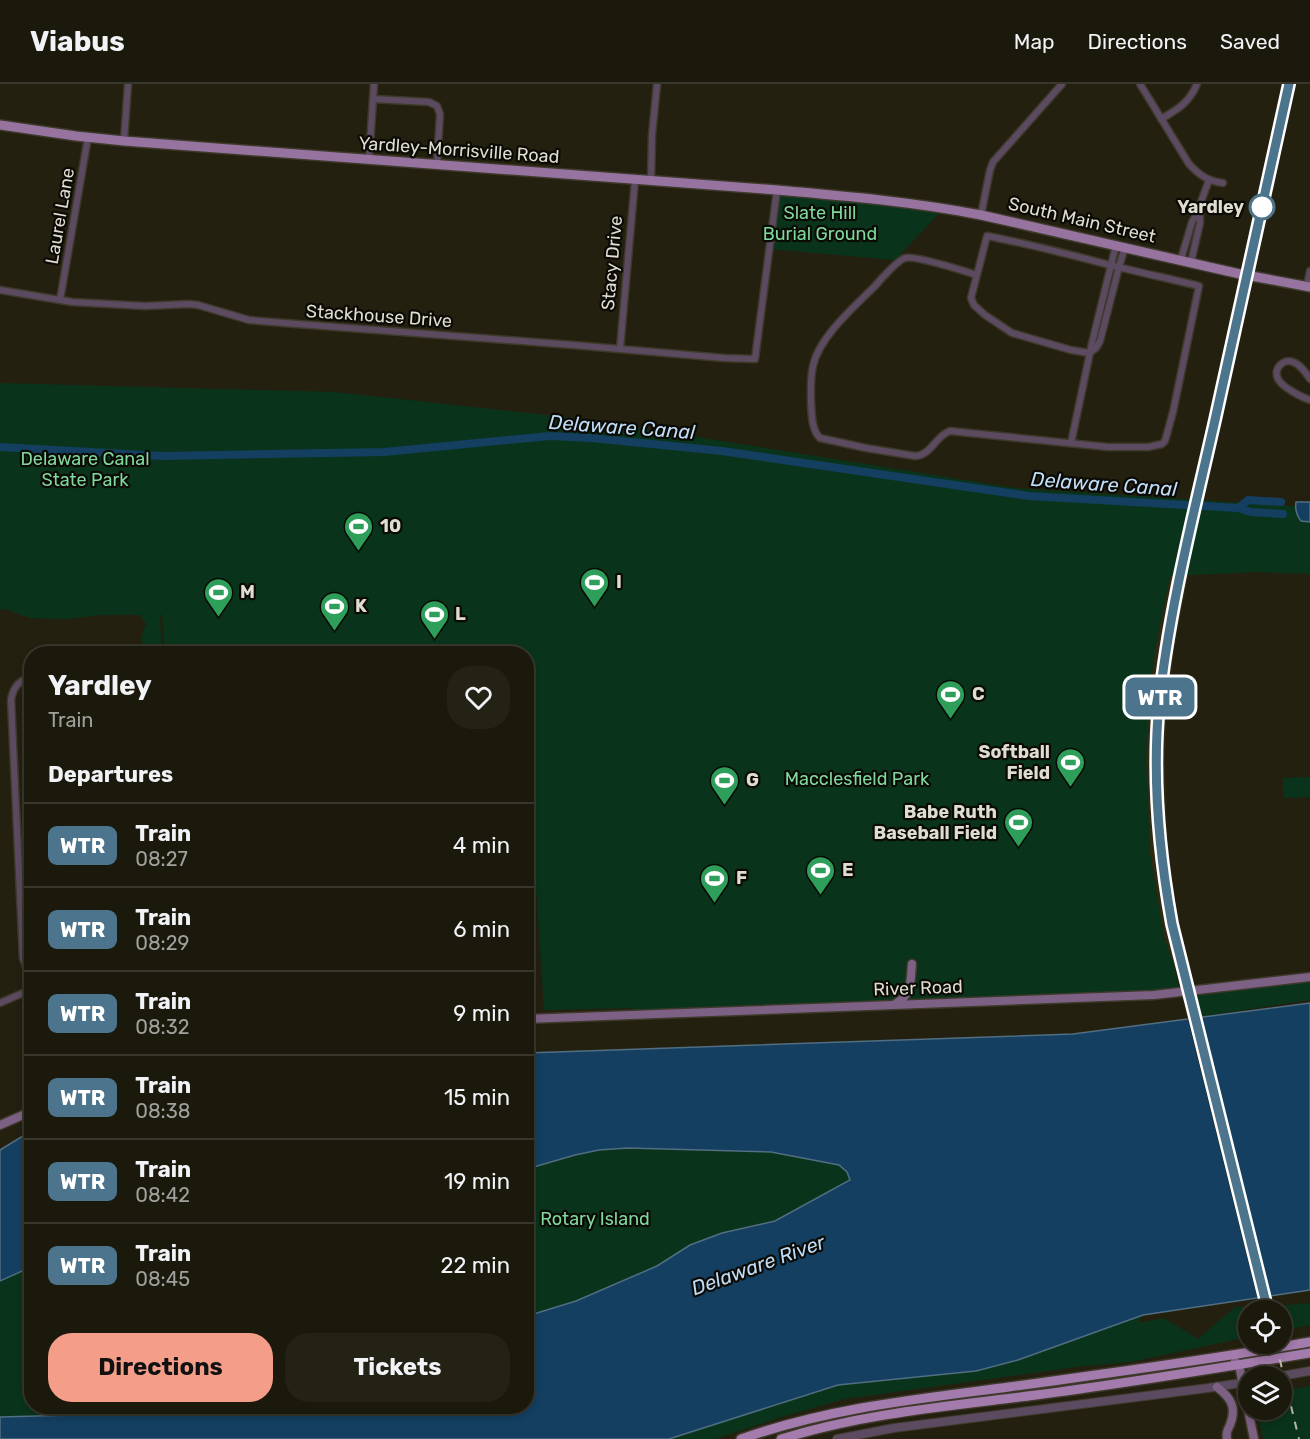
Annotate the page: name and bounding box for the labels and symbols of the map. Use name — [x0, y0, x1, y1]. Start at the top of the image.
street label: Yardley-Morrisville Road — [358, 132, 560, 168]
street label: Laurel Lane — [41, 166, 79, 266]
street label: South Main Street — [1006, 192, 1158, 248]
marker: Yardley — [1249, 194, 1275, 220]
place label: Yardley — [1177, 196, 1244, 218]
park label: Slate Hill Burial Ground — [763, 202, 877, 245]
street label: Stacy Drive — [597, 215, 627, 311]
street label: Stackhouse Drive — [305, 300, 453, 332]
water label: Delaware Canal — [548, 410, 697, 444]
park label: Delaware Canal State Park — [20, 448, 150, 491]
water label: Delaware Canal — [1030, 467, 1179, 501]
sports icon: 10 — [343, 510, 375, 552]
place label: 10 — [380, 515, 401, 537]
sports icon: I — [579, 566, 611, 608]
place label: I — [616, 571, 622, 593]
sports icon: M — [203, 576, 235, 618]
place label: M — [240, 581, 255, 603]
sports icon: K — [318, 590, 350, 632]
place label: K — [355, 595, 367, 617]
sports icon: L — [418, 598, 450, 640]
place label: L — [455, 603, 466, 625]
sports icon: C — [935, 678, 967, 720]
line badge: WTR — [1126, 678, 1194, 716]
place label: C — [972, 683, 985, 705]
place label: Softball Field — [979, 741, 1050, 784]
sports icon: Softball Field — [1055, 746, 1087, 788]
sports icon: G — [709, 764, 741, 806]
park label: Macclesfield Park — [785, 768, 930, 790]
place label: G — [746, 769, 759, 791]
place label: Babe Ruth Baseball Field — [873, 801, 997, 844]
sports icon: Babe Ruth Baseball Field — [1002, 806, 1034, 848]
sports icon: E — [805, 854, 837, 896]
place label: E — [842, 859, 854, 881]
sports icon: F — [699, 862, 731, 904]
place label: F — [736, 867, 747, 889]
street label: River Road — [873, 975, 963, 1001]
park label: Rotary Island — [540, 1208, 650, 1230]
water label: Delaware River — [688, 1229, 829, 1300]

